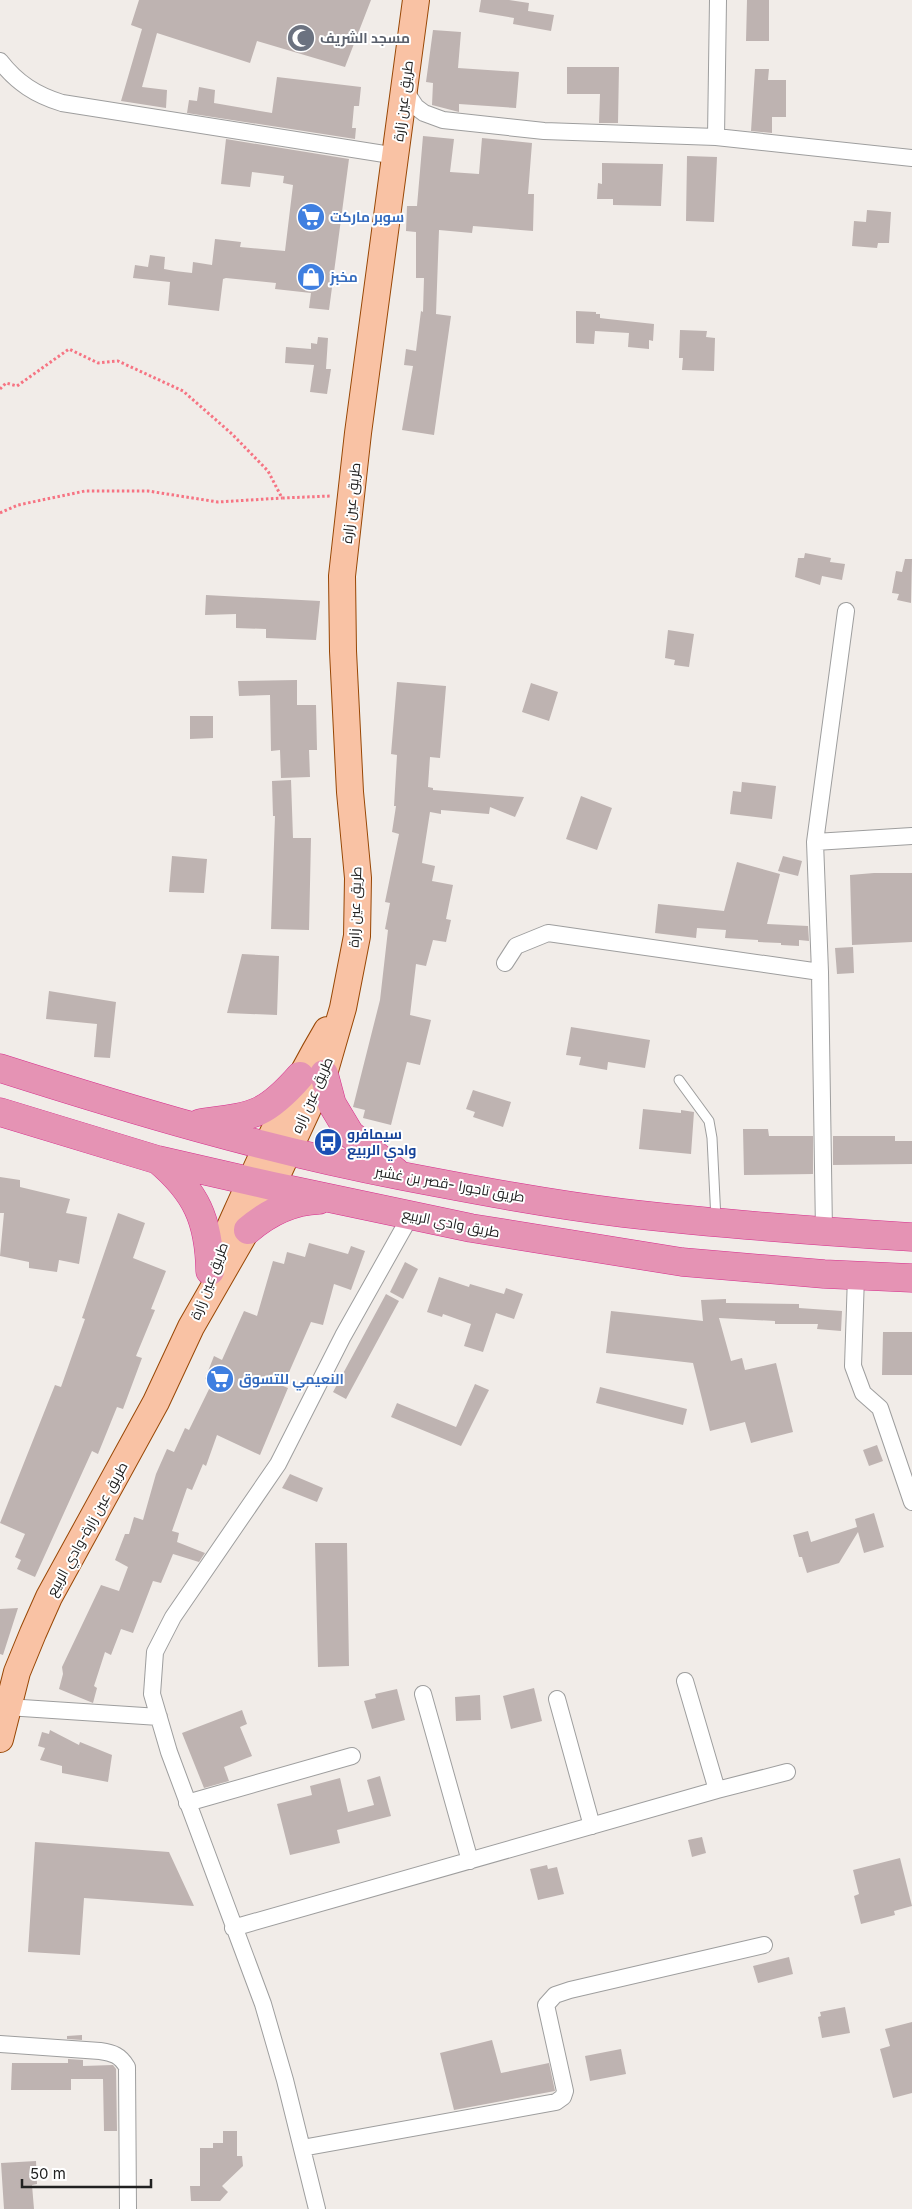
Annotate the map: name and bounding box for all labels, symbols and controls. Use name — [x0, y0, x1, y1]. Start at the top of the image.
mosque icon: مسجد الشريف — [286, 23, 316, 53]
place label: مسجد الشريف — [320, 29, 410, 47]
street label: طريق عين زارة — [389, 60, 417, 142]
supermarket icon: سوبر ماركت — [296, 202, 326, 232]
place label: سوبر ماركت — [330, 208, 404, 226]
shop icon: مخبز — [296, 262, 326, 292]
place label: مخبز — [329, 268, 358, 286]
street label: طريق عين زارة — [338, 462, 364, 544]
street label: طريق عين زارة — [345, 866, 365, 948]
street label: طريق عين زاره — [287, 1054, 337, 1136]
place label: سيمافرو وادي الربيع — [347, 1125, 416, 1161]
bus stop icon: سيمافرو وادي الربيع — [313, 1127, 343, 1157]
street label: طريق تاجورا -قصر بن غشير — [373, 1162, 526, 1206]
street label: طريق وادي الربيع — [400, 1205, 501, 1244]
street label: طريق عين زارة — [186, 1240, 232, 1322]
supermarket icon: النعيمي للتسوق — [205, 1364, 235, 1394]
place label: النعيمي للتسوق — [239, 1370, 344, 1391]
street label: طريق عين زارة-وادي الربيع — [43, 1459, 134, 1601]
scale bar — [22, 2156, 151, 2188]
text: 50 m — [30, 2164, 66, 2183]

